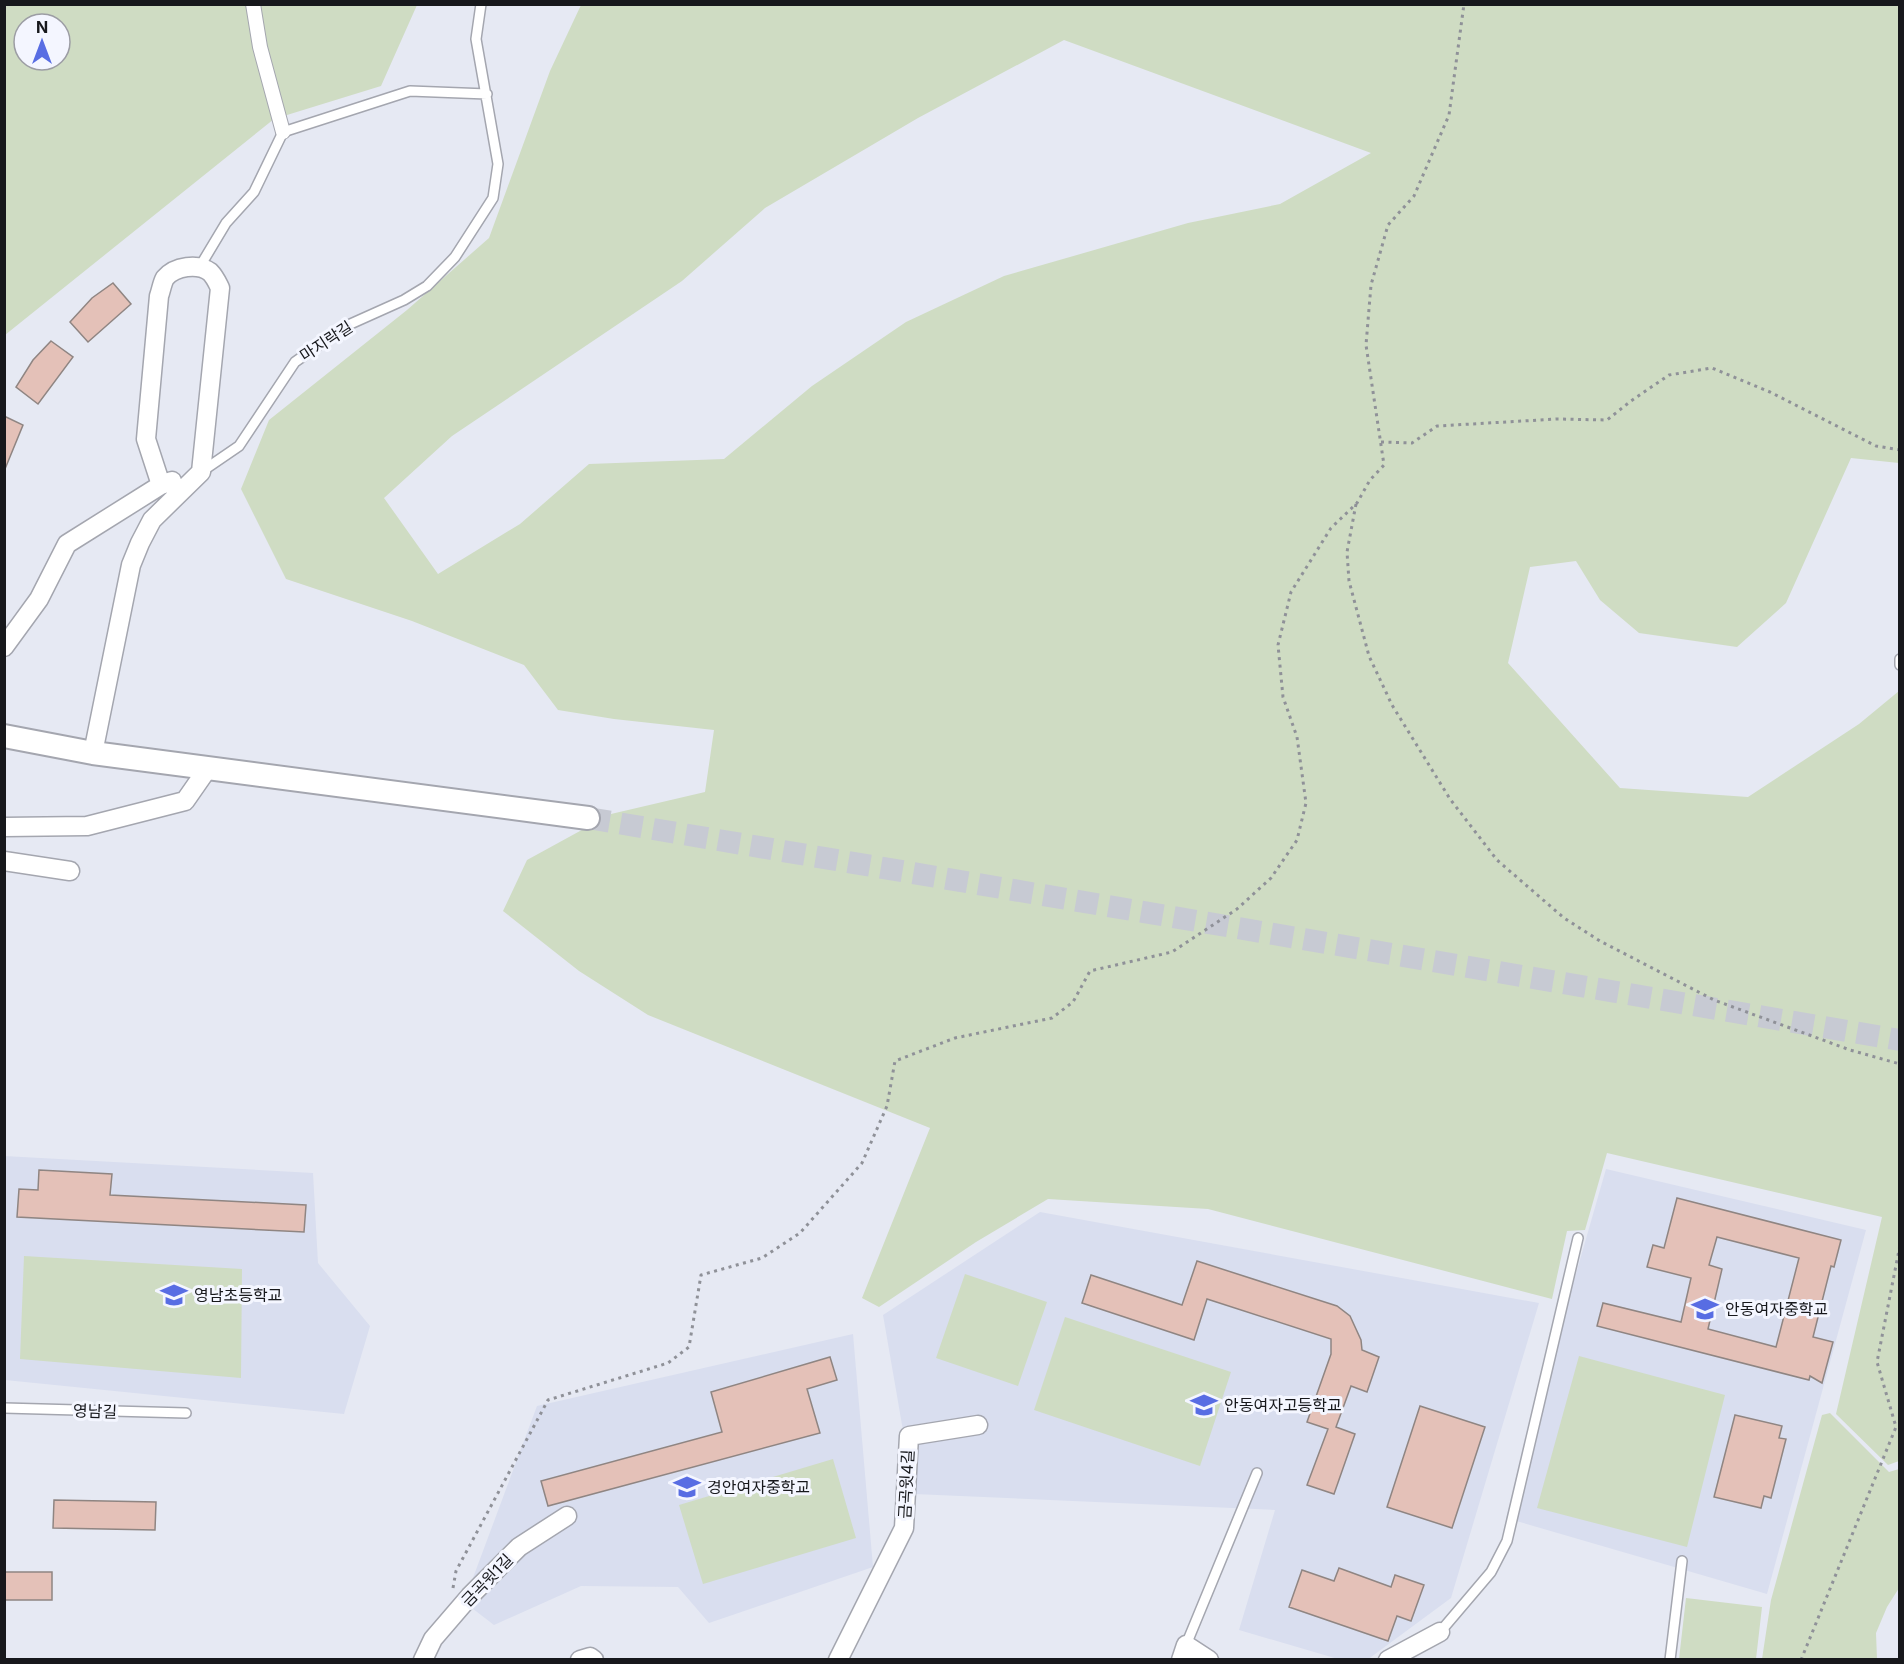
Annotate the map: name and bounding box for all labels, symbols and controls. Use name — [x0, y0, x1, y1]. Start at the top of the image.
north arrow — [12, 12, 72, 72]
text: N — [36, 17, 48, 37]
street label: 마지락길 — [296, 317, 356, 365]
school or university icon: 영남초등학교 — [159, 1280, 189, 1310]
place label: 영남초등학교 — [194, 1285, 282, 1305]
school or university icon: 안동여자중학교 — [1690, 1294, 1720, 1324]
place label: 안동여자중학교 — [1725, 1299, 1828, 1319]
school or university icon: 안동여자고등학교 — [1189, 1390, 1219, 1420]
place label: 안동여자고등학교 — [1224, 1395, 1342, 1415]
street label: 영남길 — [73, 1400, 117, 1422]
street label: 금곡윗4길 — [894, 1449, 918, 1519]
school or university icon: 경안여자중학교 — [672, 1472, 702, 1502]
place label: 경안여자중학교 — [707, 1477, 810, 1497]
street label: 금곡윗1길 — [457, 1550, 517, 1610]

